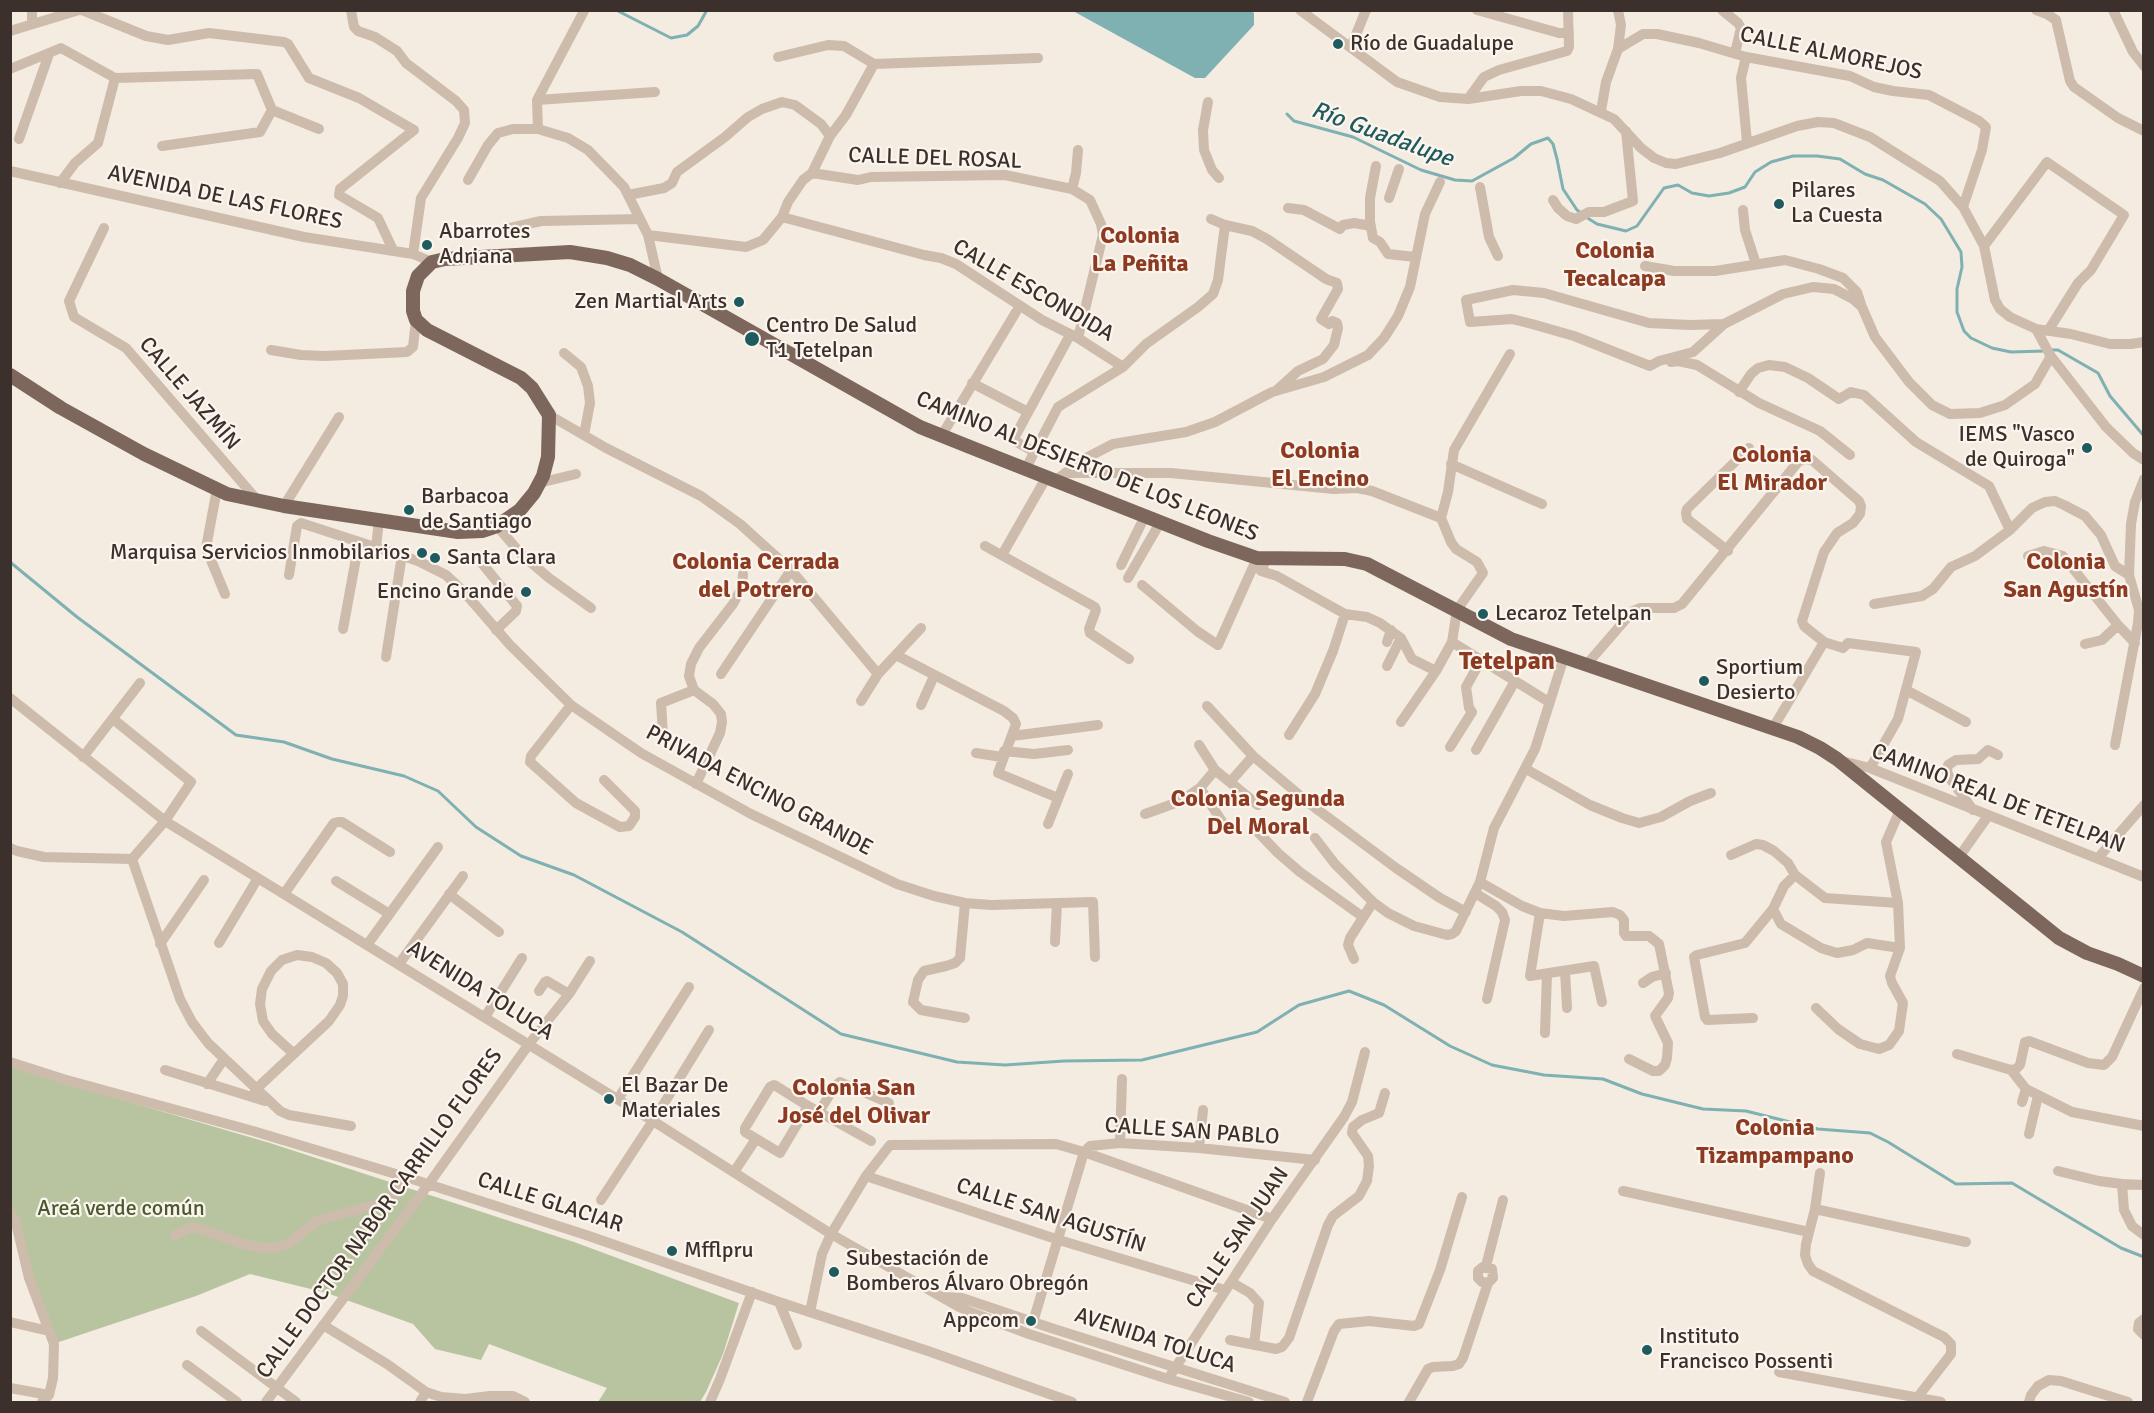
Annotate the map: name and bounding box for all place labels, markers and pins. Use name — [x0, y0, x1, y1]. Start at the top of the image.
place label: Río de Guadalupe — [1350, 31, 1514, 57]
marker: Río de Guadalupe — [1331, 37, 1345, 51]
place label: Pilares La Cuesta — [1791, 178, 1883, 230]
marker: Pilares La Cuesta — [1772, 197, 1786, 211]
place label: Abarrotes Adriana — [439, 219, 530, 270]
marker: Abarrotes Adriana — [420, 238, 434, 252]
place label: Zen Martial Arts — [574, 289, 727, 315]
marker: Zen Martial Arts — [732, 295, 746, 309]
place label: Centro De Salud T1 Tetelpan — [766, 313, 917, 364]
marker: Centro De Salud T1 Tetelpan — [743, 330, 761, 348]
place label: IEMS "Vasco de Quiroga" — [1959, 422, 2075, 474]
marker: IEMS "Vasco de Quiroga" — [2080, 441, 2094, 455]
place label: Barbacoa de Santiago — [421, 484, 532, 536]
marker: Barbacoa de Santiago — [402, 503, 416, 517]
place label: Marquisa Servicios Inmobilarios — [110, 540, 410, 566]
place label: Santa Clara — [447, 545, 556, 571]
marker: Marquisa Servicios Inmobilarios — [415, 546, 429, 560]
marker: Santa Clara — [428, 551, 442, 565]
place label: Encino Grande — [377, 579, 514, 605]
marker: Encino Grande — [519, 585, 533, 599]
place label: Lecaroz Tetelpan — [1495, 601, 1652, 627]
marker: Lecaroz Tetelpan — [1476, 607, 1490, 621]
place label: Sportium Desierto — [1716, 655, 1803, 706]
marker: Sportium Desierto — [1697, 674, 1711, 688]
place label: El Bazar De Materiales — [621, 1073, 728, 1124]
marker: El Bazar De Materiales — [602, 1092, 616, 1106]
place label: Mfflpru — [684, 1238, 754, 1264]
marker: Mfflpru — [665, 1244, 679, 1258]
place label: Subestación de Bomberos Álvaro Obregón — [846, 1246, 1089, 1298]
marker: Subestación de Bomberos Álvaro Obregón — [827, 1265, 841, 1279]
place label: Appcom — [943, 1308, 1019, 1334]
marker: Appcom — [1024, 1314, 1038, 1328]
place label: Instituto Francisco Possenti — [1659, 1324, 1833, 1376]
marker: Instituto Francisco Possenti — [1640, 1343, 1654, 1357]

